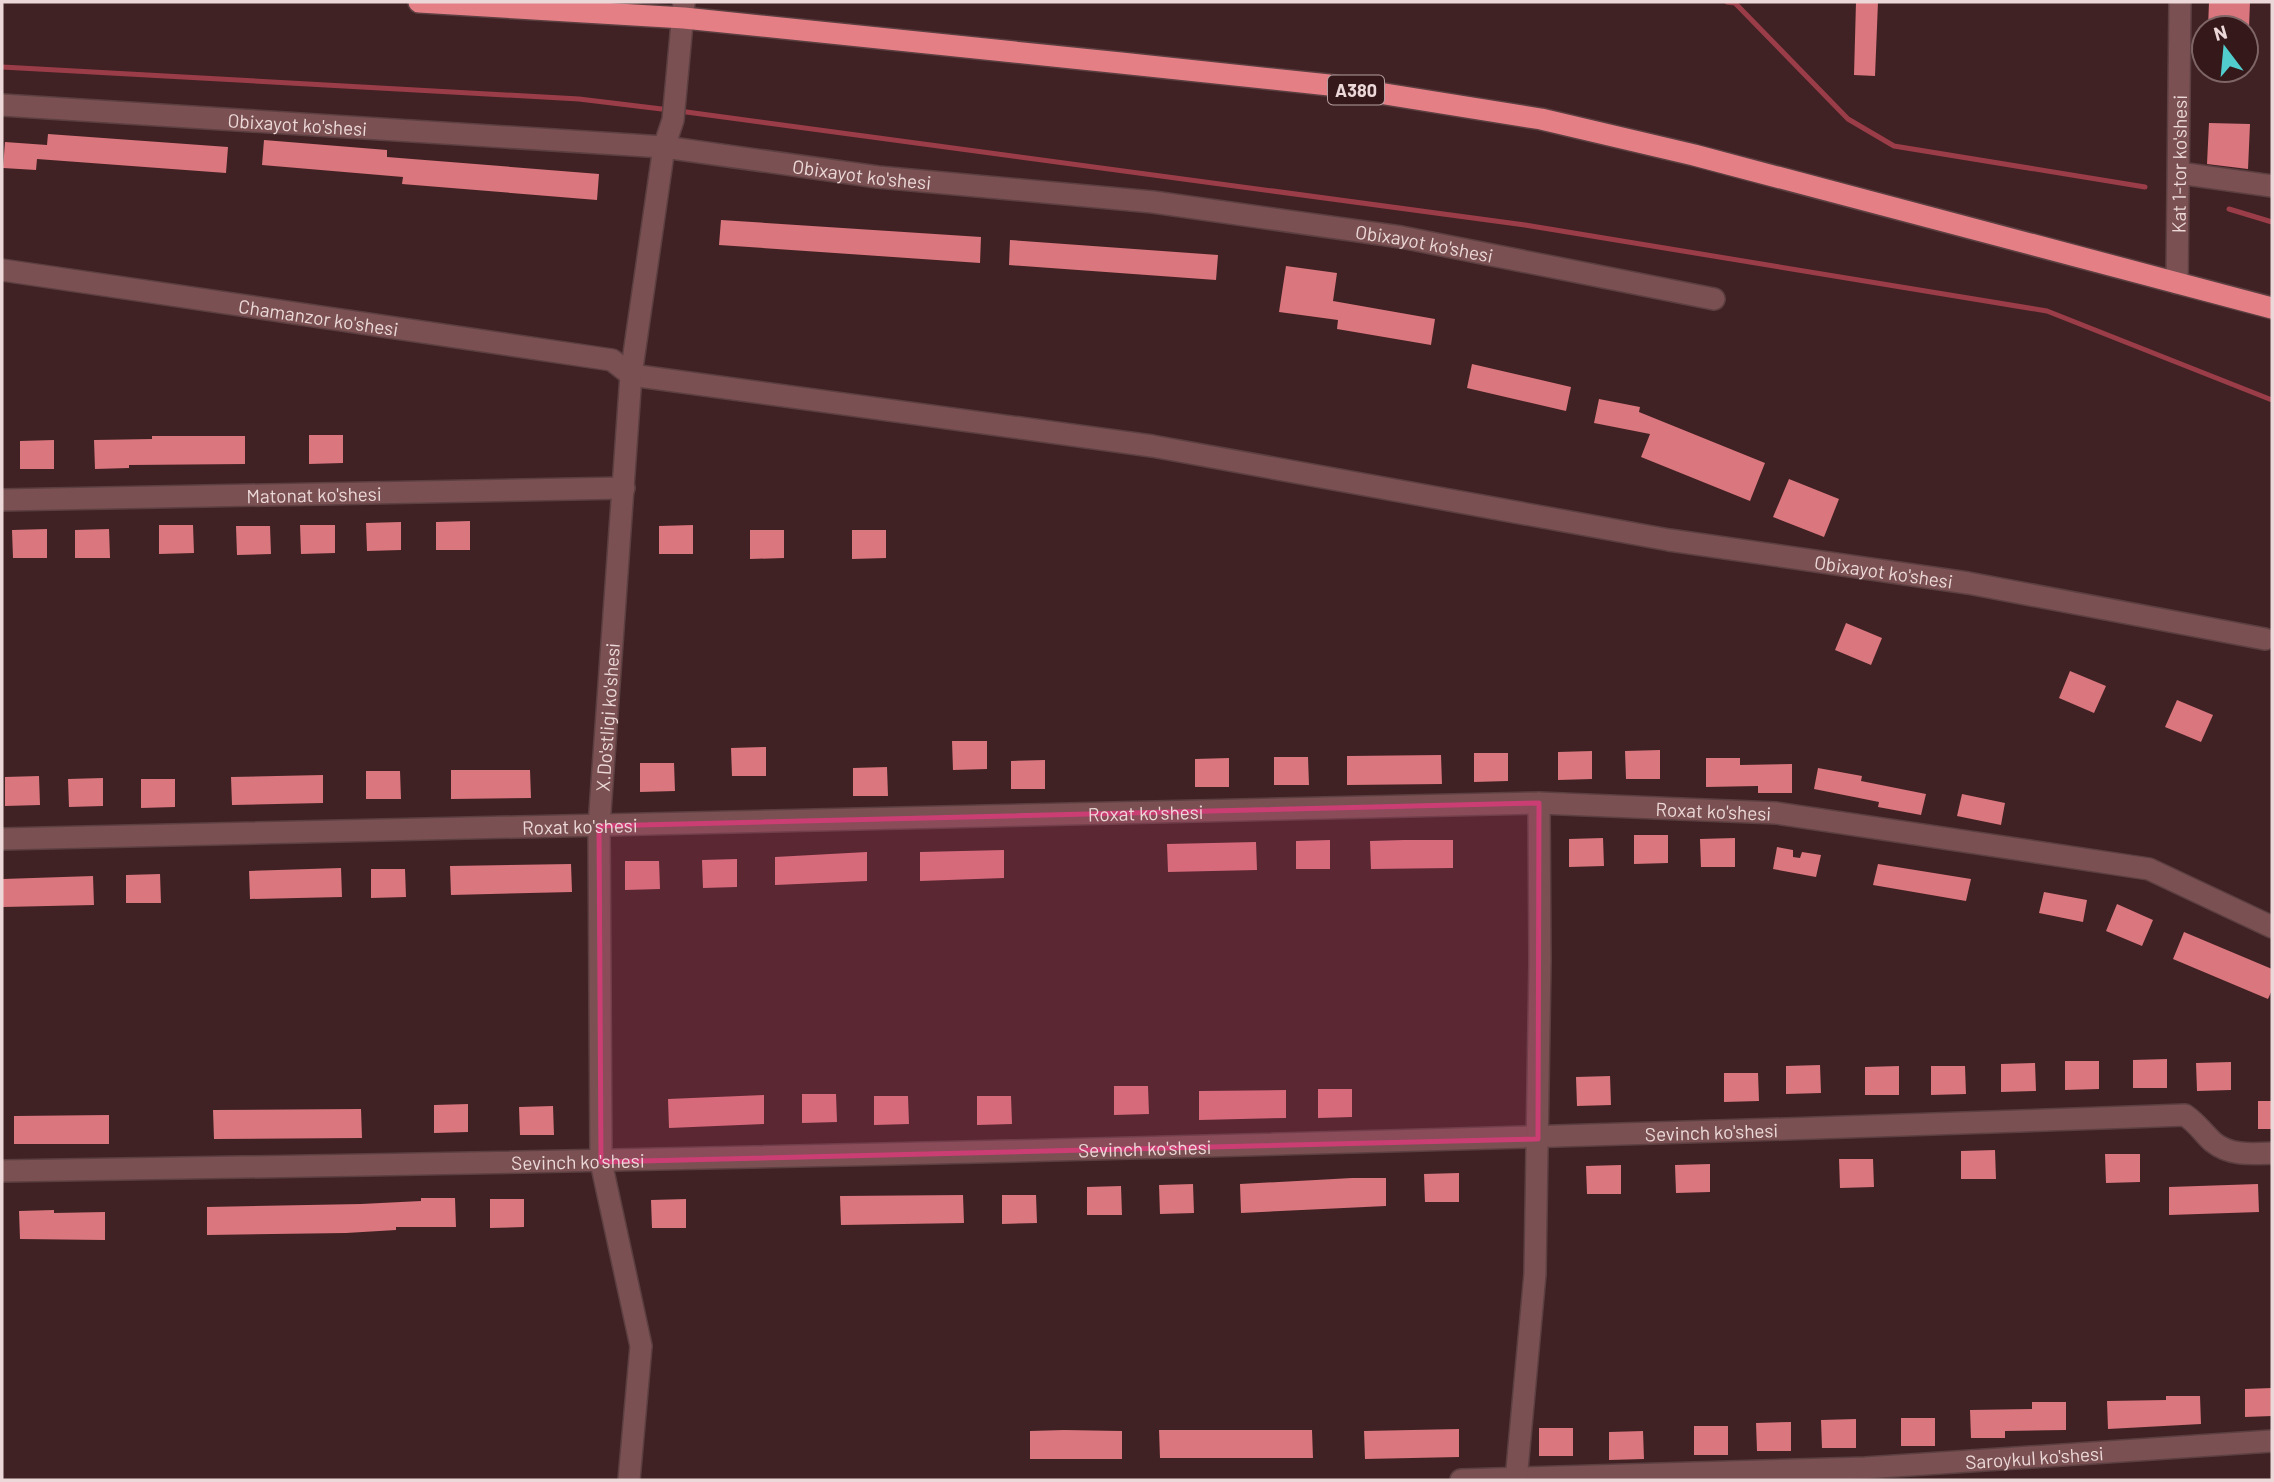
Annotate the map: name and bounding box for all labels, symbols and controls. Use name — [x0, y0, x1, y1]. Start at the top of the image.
north arrow — [2190, 14, 2260, 84]
text: N — [2211, 19, 2229, 45]
road number: A380 — [1328, 76, 1384, 104]
street label: Kat 1-tor ko'shesi — [2166, 95, 2191, 233]
street label: Obixayot ko'shesi — [227, 108, 368, 140]
street label: Obixayot ko'shesi — [791, 154, 932, 193]
street label: Obixayot ko'shesi — [1354, 219, 1495, 267]
street label: Chamanzor ko'shesi — [237, 294, 400, 340]
street label: Matonat ko'shesi — [246, 481, 382, 507]
street label: Obixayot ko'shesi — [1813, 550, 1954, 592]
street label: X.Do'stligi ko'shesi — [590, 642, 623, 792]
street label: Roxat ko'shesi — [1655, 796, 1772, 824]
street label: Roxat ko'shesi — [1088, 799, 1204, 825]
street label: Roxat ko'shesi — [522, 813, 638, 838]
street label: Sevinch ko'shesi — [1644, 1118, 1779, 1145]
street label: Sevinch ko'shesi — [1078, 1134, 1212, 1161]
street label: Sevinch ko'shesi — [511, 1148, 645, 1174]
street label: Saroykul ko'shesi — [1964, 1441, 2104, 1473]

